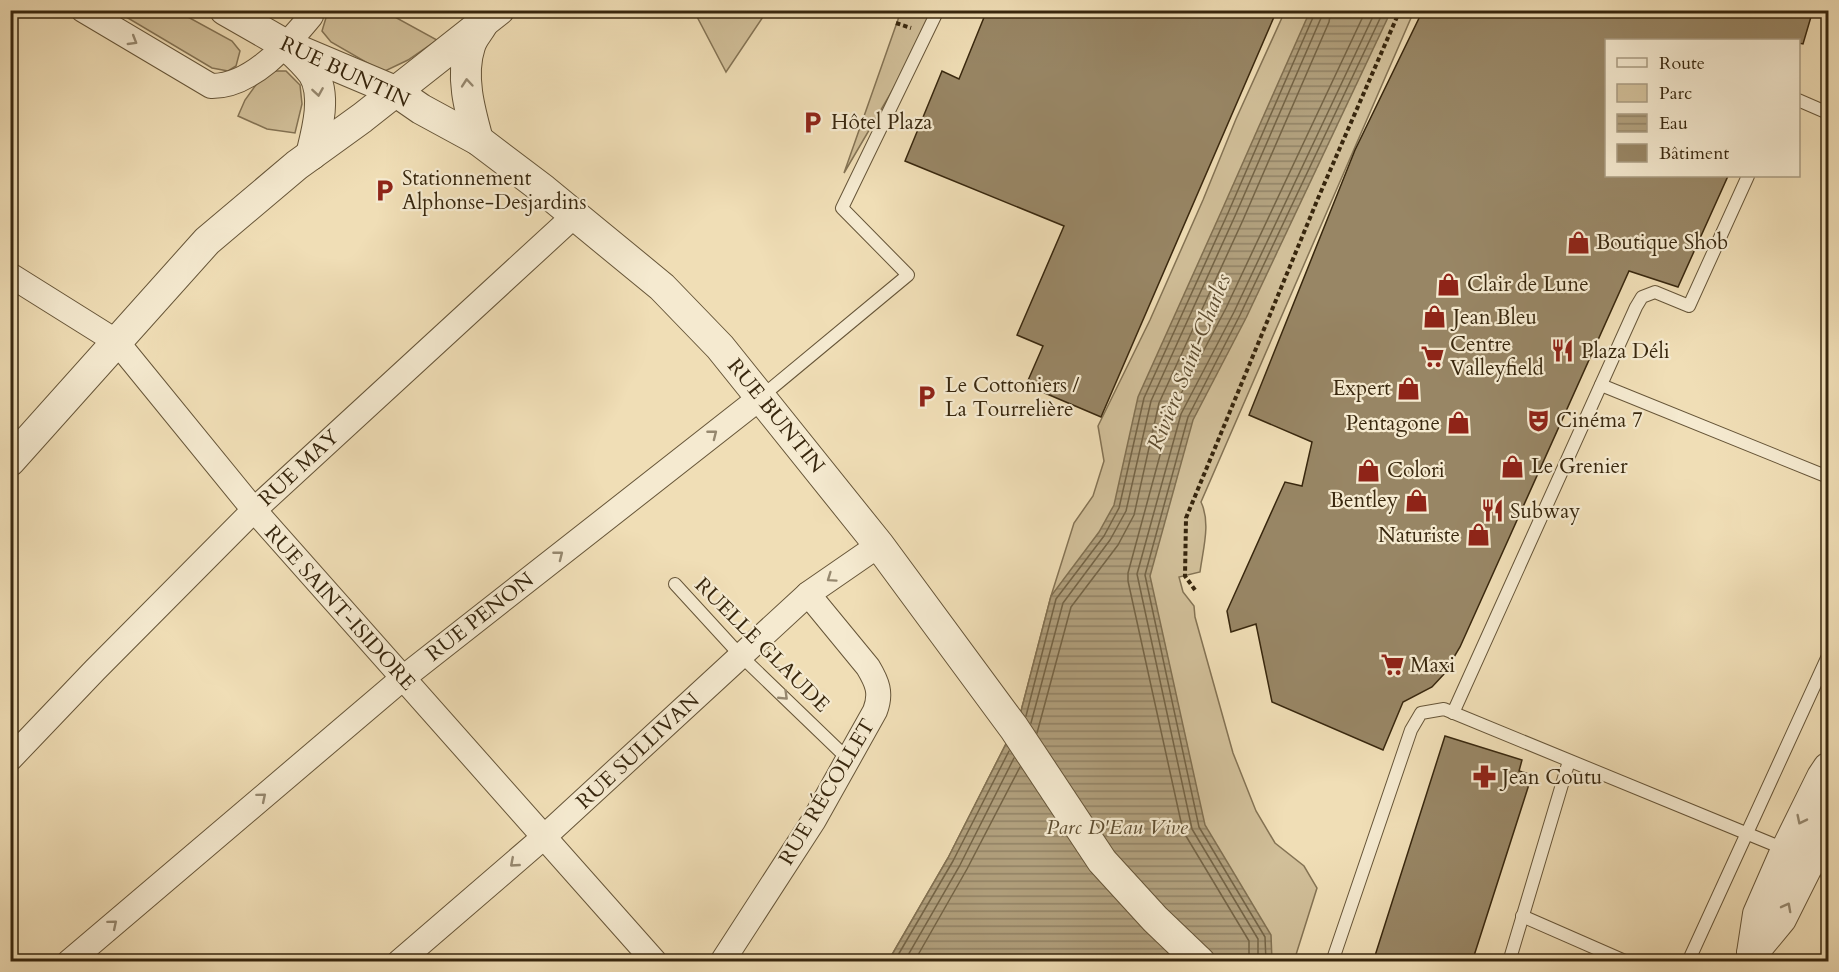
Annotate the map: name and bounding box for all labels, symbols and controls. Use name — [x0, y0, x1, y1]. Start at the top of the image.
street label: RUE BUNTIN — [275, 29, 415, 115]
one-way arrow — [127, 33, 137, 45]
legend — [1605, 39, 1800, 177]
text: Route — [1659, 51, 1705, 76]
one-way arrow — [461, 78, 474, 87]
text: Parc — [1659, 81, 1692, 106]
one-way arrow — [311, 88, 323, 97]
place label: Hôtel Plaza — [831, 108, 932, 137]
parking icon: Hôtel Plaza — [800, 109, 826, 135]
text: Eau — [1659, 111, 1688, 136]
text: Bâtiment — [1659, 141, 1729, 166]
place label: Stationnement Alphonse-Desjardins — [402, 164, 587, 217]
parking icon: Stationnement Alphonse-Desjardins — [371, 177, 397, 203]
place label: Boutique Shob — [1596, 228, 1728, 257]
shop icon: Boutique Shob — [1565, 229, 1591, 255]
water label: Rivière Saint-Charles — [1140, 268, 1238, 455]
place label: Clair de Lune — [1467, 270, 1589, 299]
shop icon: Clair de Lune — [1436, 271, 1462, 297]
place label: Jean Bleu — [1450, 303, 1537, 332]
shop icon: Jean Bleu — [1422, 304, 1448, 330]
place label: Centre Valleyfield — [1450, 330, 1544, 383]
place label: Plaza Déli — [1581, 337, 1670, 366]
restaurant icon: Plaza Déli — [1550, 338, 1576, 364]
supermarket icon: Centre Valleyfield — [1419, 343, 1445, 369]
street label: RUE BUNTIN — [721, 352, 831, 480]
place label: Le Cottoniers / La Tourrelière — [945, 371, 1080, 424]
place label: Expert — [1333, 374, 1391, 403]
shop icon: Expert — [1396, 375, 1422, 401]
parking icon: Le Cottoniers / La Tourrelière — [914, 384, 940, 410]
place label: Cinéma 7 — [1556, 406, 1643, 435]
theatre icon: Cinéma 7 — [1525, 407, 1551, 433]
place label: Pentagone — [1346, 409, 1440, 438]
shop icon: Pentagone — [1445, 410, 1471, 436]
street label: RUE MAY — [252, 423, 346, 513]
one-way arrow — [706, 431, 717, 442]
place label: Le Grenier — [1531, 452, 1628, 481]
shop icon: Le Grenier — [1500, 453, 1526, 479]
place label: Colori — [1387, 456, 1445, 485]
shop icon: Colori — [1356, 457, 1382, 483]
place label: Bentley — [1330, 486, 1398, 515]
shop icon: Bentley — [1403, 487, 1429, 513]
place label: Subway — [1510, 497, 1580, 526]
restaurant icon: Subway — [1479, 498, 1505, 524]
street label: RUE SAINT-ISIDORE — [258, 519, 422, 697]
place label: Naturiste — [1378, 521, 1460, 550]
shop icon: Naturiste — [1465, 522, 1491, 548]
one-way arrow — [553, 551, 564, 562]
street label: RUE PENON — [420, 566, 540, 668]
street label: RUELLE GLAUDE — [688, 571, 836, 719]
one-way arrow — [827, 571, 838, 582]
place label: Maxi — [1410, 651, 1455, 680]
supermarket icon: Maxi — [1379, 652, 1405, 678]
street label: RUE SULLIVAN — [570, 686, 706, 816]
one-way arrow — [776, 689, 787, 700]
street label: RUE RÉCOLLET — [772, 713, 882, 871]
place label: Jean Coutu — [1499, 763, 1602, 792]
pharmacy icon: Jean Coutu — [1471, 764, 1497, 790]
one-way arrow — [255, 794, 266, 805]
park label: Parc D'Eau Vive — [1046, 813, 1189, 842]
one-way arrow — [1796, 813, 1808, 824]
one-way arrow — [510, 855, 521, 866]
one-way arrow — [1780, 903, 1791, 913]
one-way arrow — [106, 920, 117, 931]

